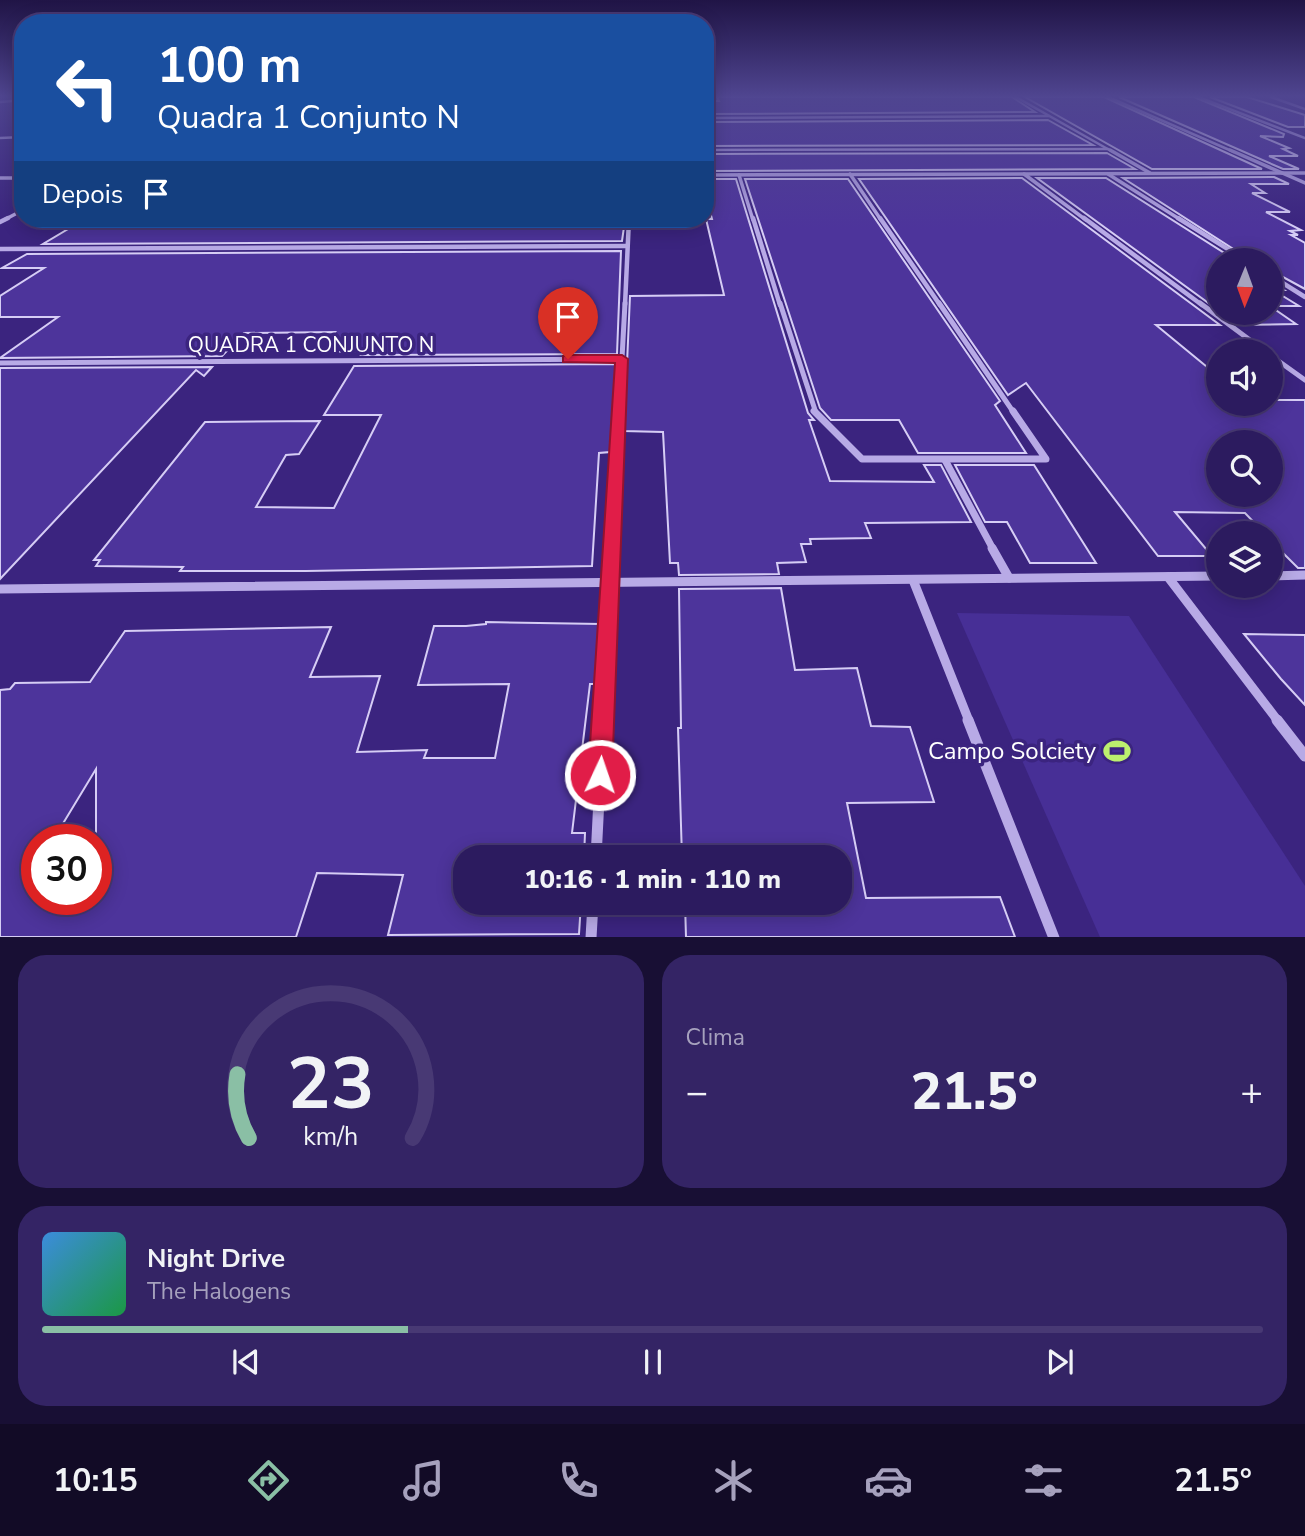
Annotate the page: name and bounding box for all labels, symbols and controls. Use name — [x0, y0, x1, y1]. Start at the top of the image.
text: 100 m — [157, 32, 301, 99]
icon: left — [42, 42, 133, 133]
text: Quadra 1 Conjunto N — [157, 96, 460, 139]
icon: arrive — [137, 175, 175, 213]
text: Depois — [42, 177, 123, 212]
north arrow — [1206, 248, 1283, 326]
map controls — [1206, 248, 1283, 598]
pin — [538, 287, 598, 359]
icon: arrive — [549, 298, 587, 336]
street label: QUADRA 1 CONJUNTO N — [188, 331, 434, 359]
button: sound — [1206, 339, 1283, 416]
button: search — [1206, 430, 1283, 507]
button: layers — [1206, 521, 1283, 598]
place label: Campo Solciety — [928, 735, 1097, 767]
sports icon: Campo Solciety — [1102, 736, 1132, 766]
position arrow — [563, 738, 637, 812]
speed limit sign: 30 — [21, 824, 112, 915]
text: 10:16 · 1 min · 110 m — [524, 862, 781, 897]
text: Clima — [686, 1022, 745, 1053]
text: 23 — [287, 1034, 374, 1134]
text: 21.5° — [911, 1056, 1038, 1127]
text: − — [686, 1067, 708, 1118]
text: + — [1240, 1067, 1263, 1118]
text: km/h — [303, 1119, 358, 1153]
text: Night Drive — [147, 1241, 285, 1276]
text: The Halogens — [147, 1276, 291, 1307]
icon: previous — [227, 1343, 265, 1381]
icon: pause — [634, 1343, 672, 1381]
icon: next — [1041, 1343, 1079, 1381]
icon: directions — [244, 1456, 293, 1505]
icon: music — [399, 1456, 448, 1505]
icon: phone — [554, 1456, 603, 1505]
icon: climate — [709, 1456, 758, 1505]
icon: car — [864, 1456, 913, 1505]
icon: filters — [1019, 1456, 1068, 1505]
text: 10:15 — [53, 1459, 138, 1502]
text: 21.5° — [1174, 1459, 1252, 1502]

